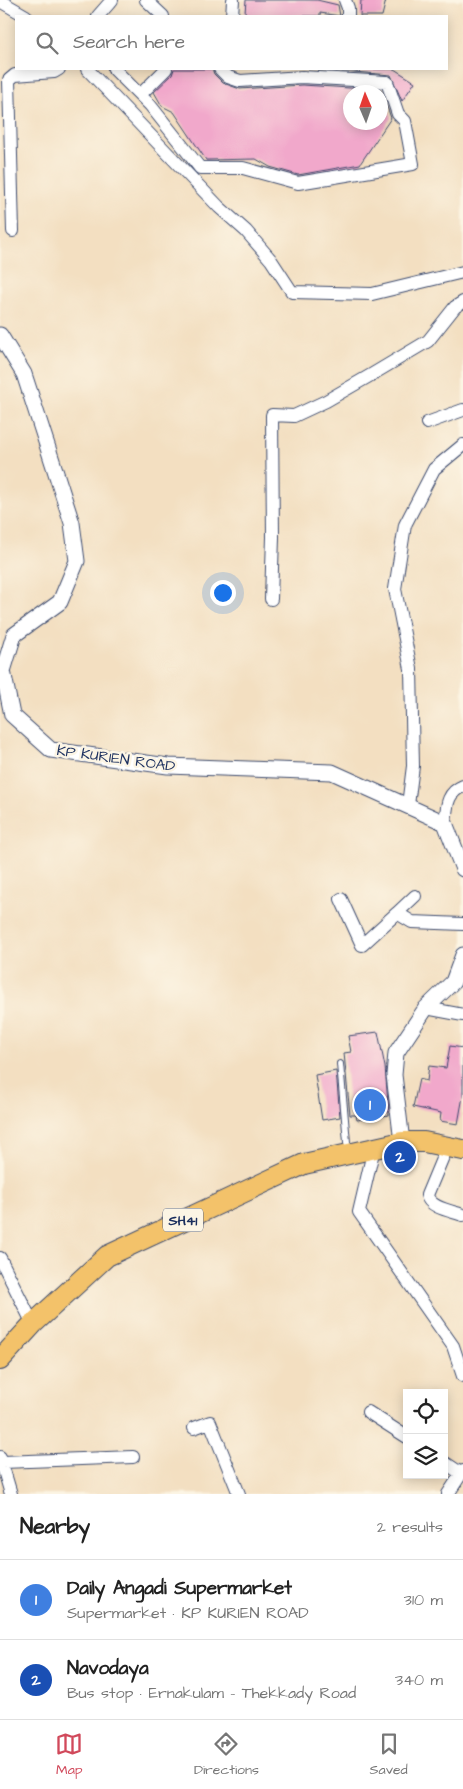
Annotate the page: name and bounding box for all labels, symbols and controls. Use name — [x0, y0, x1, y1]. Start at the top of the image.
search box — [15, 15, 448, 70]
icon: search — [33, 29, 61, 57]
text: Search here — [73, 29, 185, 56]
north arrow — [343, 85, 388, 130]
your location — [210, 580, 236, 606]
street label: KP KURIEN ROAD — [55, 740, 177, 777]
pin: 1 — [354, 1086, 386, 1124]
pin: 2 — [384, 1138, 416, 1176]
road number: SH41 — [163, 1208, 203, 1232]
map controls — [403, 1389, 448, 1479]
button: locate — [403, 1389, 448, 1434]
button: layers — [403, 1434, 448, 1479]
text: Nearby — [20, 1512, 90, 1541]
text: 2 results — [377, 1516, 443, 1538]
text: Daily Angadi Supermarket — [67, 1575, 292, 1602]
text: 1 — [35, 1589, 37, 1611]
text: 310 m — [404, 1589, 443, 1611]
text: Supermarket · KP KURIEN ROAD — [67, 1602, 309, 1624]
text: Navodaya — [67, 1655, 149, 1682]
text: 2 — [31, 1669, 41, 1691]
text: 340 m — [395, 1669, 443, 1691]
text: Bus stop · Ernakulam - Thekkady Road — [67, 1682, 356, 1704]
tab: Map — [55, 1730, 83, 1780]
tab: Directions — [194, 1730, 259, 1780]
tab: Saved — [370, 1730, 408, 1780]

